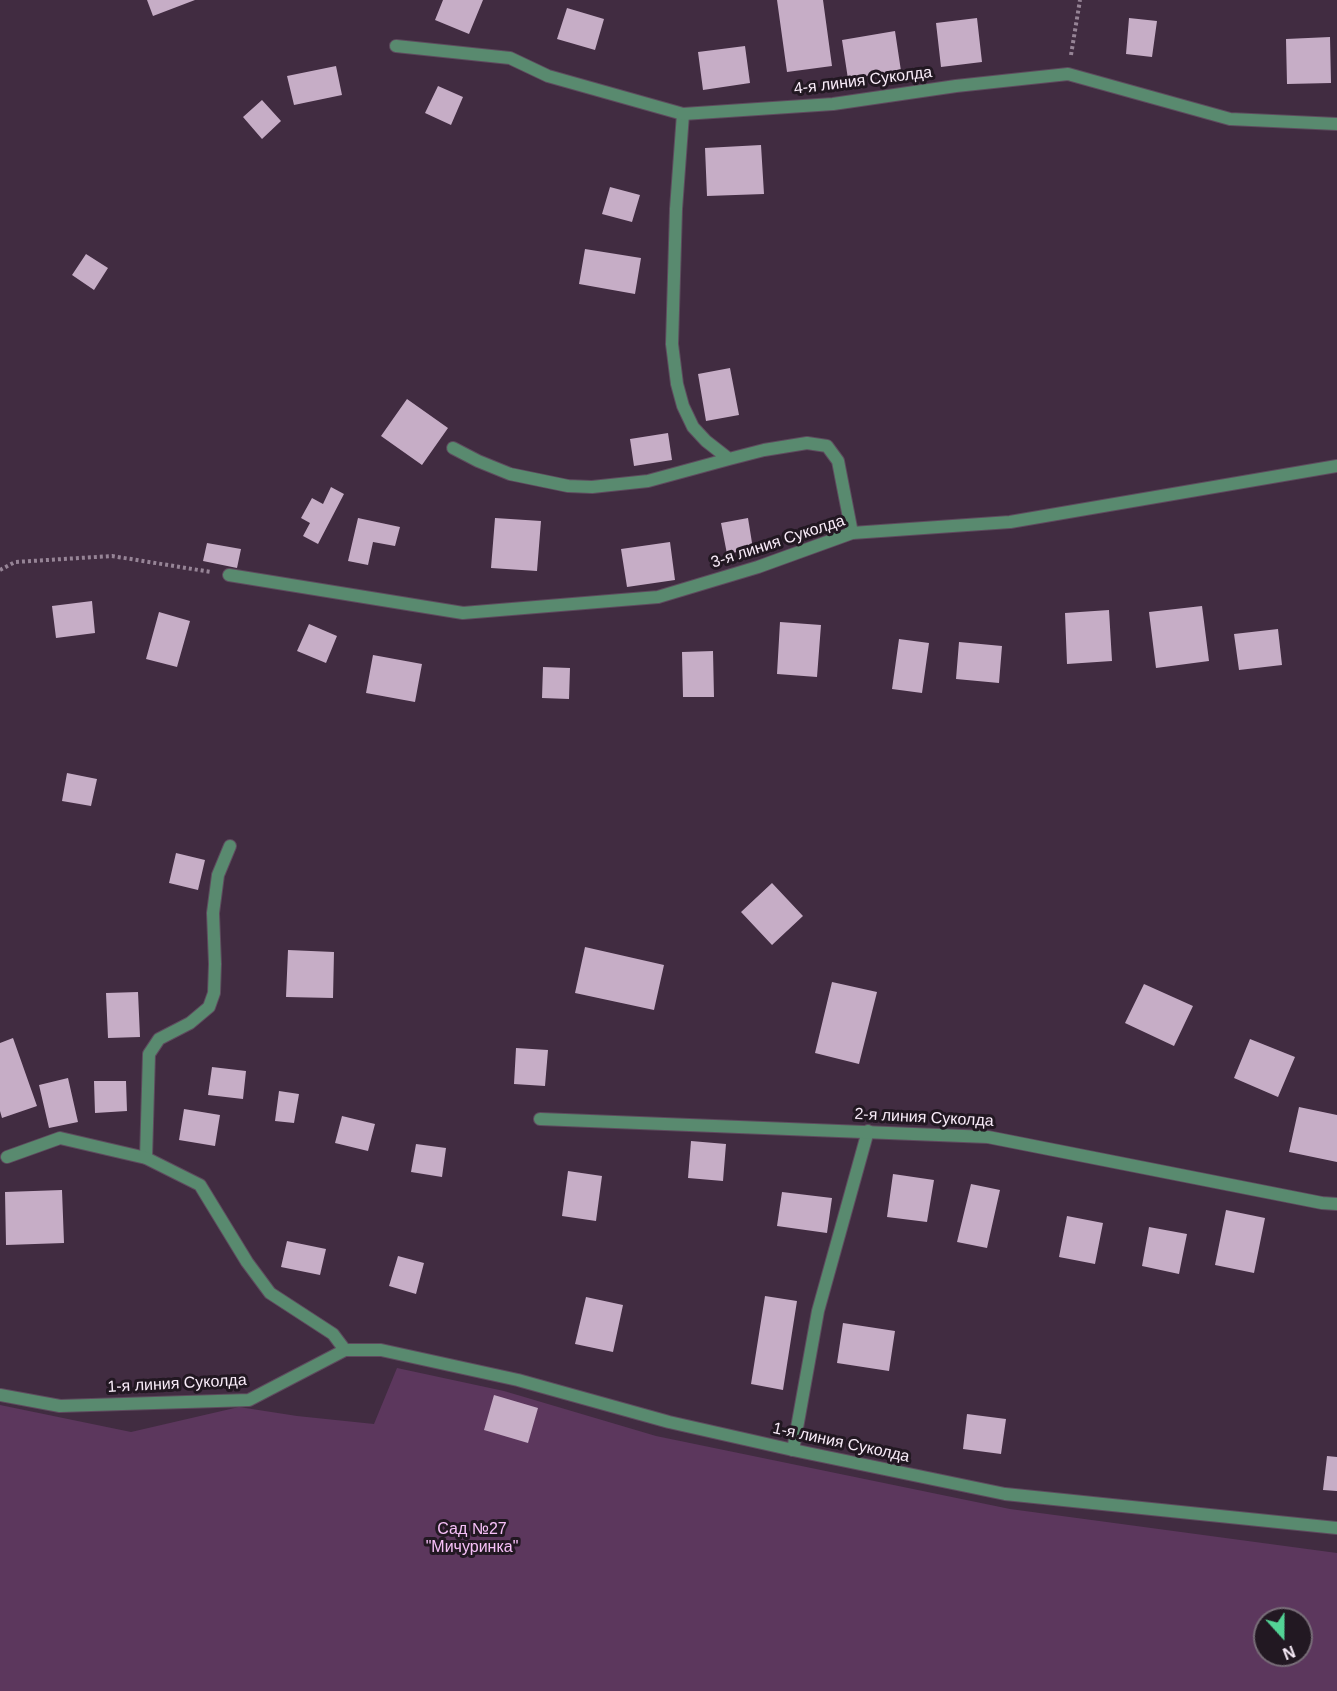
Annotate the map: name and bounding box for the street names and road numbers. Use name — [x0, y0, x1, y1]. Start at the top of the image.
street label: 4-я линия Суколда — [793, 63, 933, 99]
street label: 3-я линия Суколда — [709, 511, 847, 573]
street label: 2-я линия Суколда — [854, 1105, 994, 1131]
street label: 1-я линия Суколда — [107, 1371, 247, 1397]
street label: 1-я линия Суколда — [771, 1419, 911, 1467]

